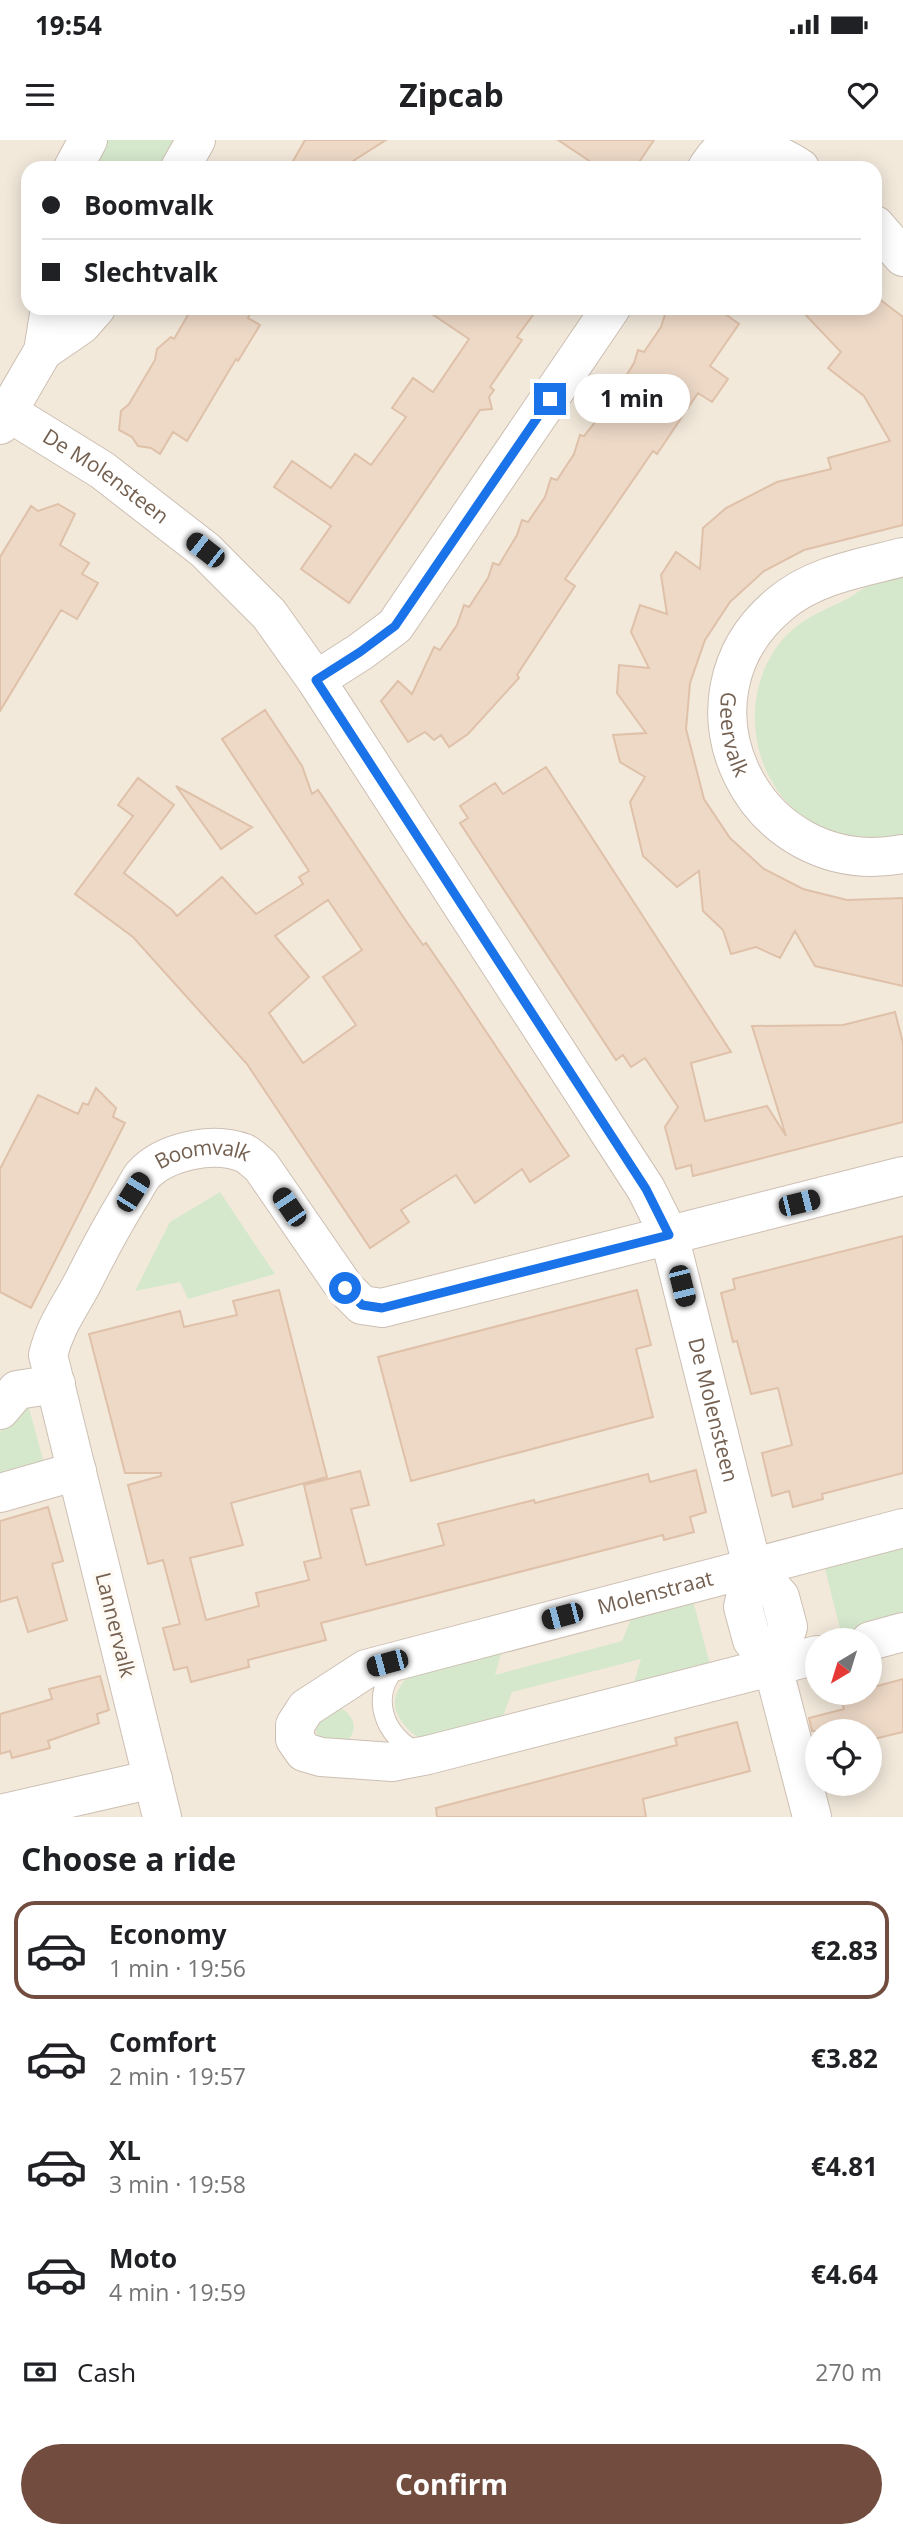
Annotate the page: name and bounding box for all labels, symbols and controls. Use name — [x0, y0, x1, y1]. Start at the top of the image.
text: 19:54 — [35, 7, 102, 43]
text: Zipcab — [399, 73, 504, 116]
icon: menu — [21, 76, 59, 114]
icon: heart — [844, 76, 882, 114]
text: Boomvalk — [84, 187, 214, 223]
text: Slechtvalk — [84, 254, 218, 290]
callout: 1 min — [574, 374, 690, 424]
text: 1 min — [600, 382, 664, 414]
route end — [534, 383, 566, 415]
street label: De Molensteen — [38, 422, 175, 530]
car — [182, 529, 229, 571]
street label: Geervalk — [714, 691, 756, 781]
street label: Boomvalk — [150, 1133, 256, 1175]
car — [113, 1169, 154, 1215]
car — [269, 1184, 310, 1230]
car — [777, 1188, 822, 1218]
car — [667, 1263, 698, 1309]
route start — [329, 1272, 361, 1304]
street label: De Molensteen — [682, 1335, 745, 1485]
street label: Molenstraat — [594, 1563, 716, 1621]
street label: Lannervalk — [89, 1569, 143, 1680]
car — [539, 1600, 586, 1632]
north arrow — [805, 1628, 882, 1704]
map controls — [805, 1628, 882, 1796]
car — [364, 1647, 411, 1679]
button: locate — [805, 1719, 882, 1796]
text: Choose a ride — [21, 1837, 236, 1880]
text: Economy — [109, 1916, 227, 1952]
icon: car — [25, 1919, 88, 1982]
text: €2.83 — [811, 1932, 878, 1968]
text: 1 min · 19:56 — [109, 1952, 246, 1984]
text: Comfort — [109, 2024, 216, 2060]
icon: car — [25, 2027, 88, 2090]
text: €3.82 — [811, 2040, 878, 2076]
text: 2 min · 19:57 — [109, 2060, 246, 2092]
text: XL — [109, 2132, 141, 2168]
icon: car — [25, 2135, 88, 2198]
text: €4.81 — [811, 2148, 878, 2184]
text: 3 min · 19:58 — [109, 2168, 246, 2200]
text: Moto — [109, 2240, 177, 2276]
icon: car — [25, 2243, 88, 2306]
text: €4.64 — [811, 2256, 878, 2292]
text: 4 min · 19:59 — [109, 2276, 246, 2308]
icon: cash — [21, 2353, 59, 2391]
text: Cash — [77, 2354, 136, 2390]
text: 270 m — [815, 2356, 882, 2388]
button: Confirm — [21, 2444, 882, 2524]

